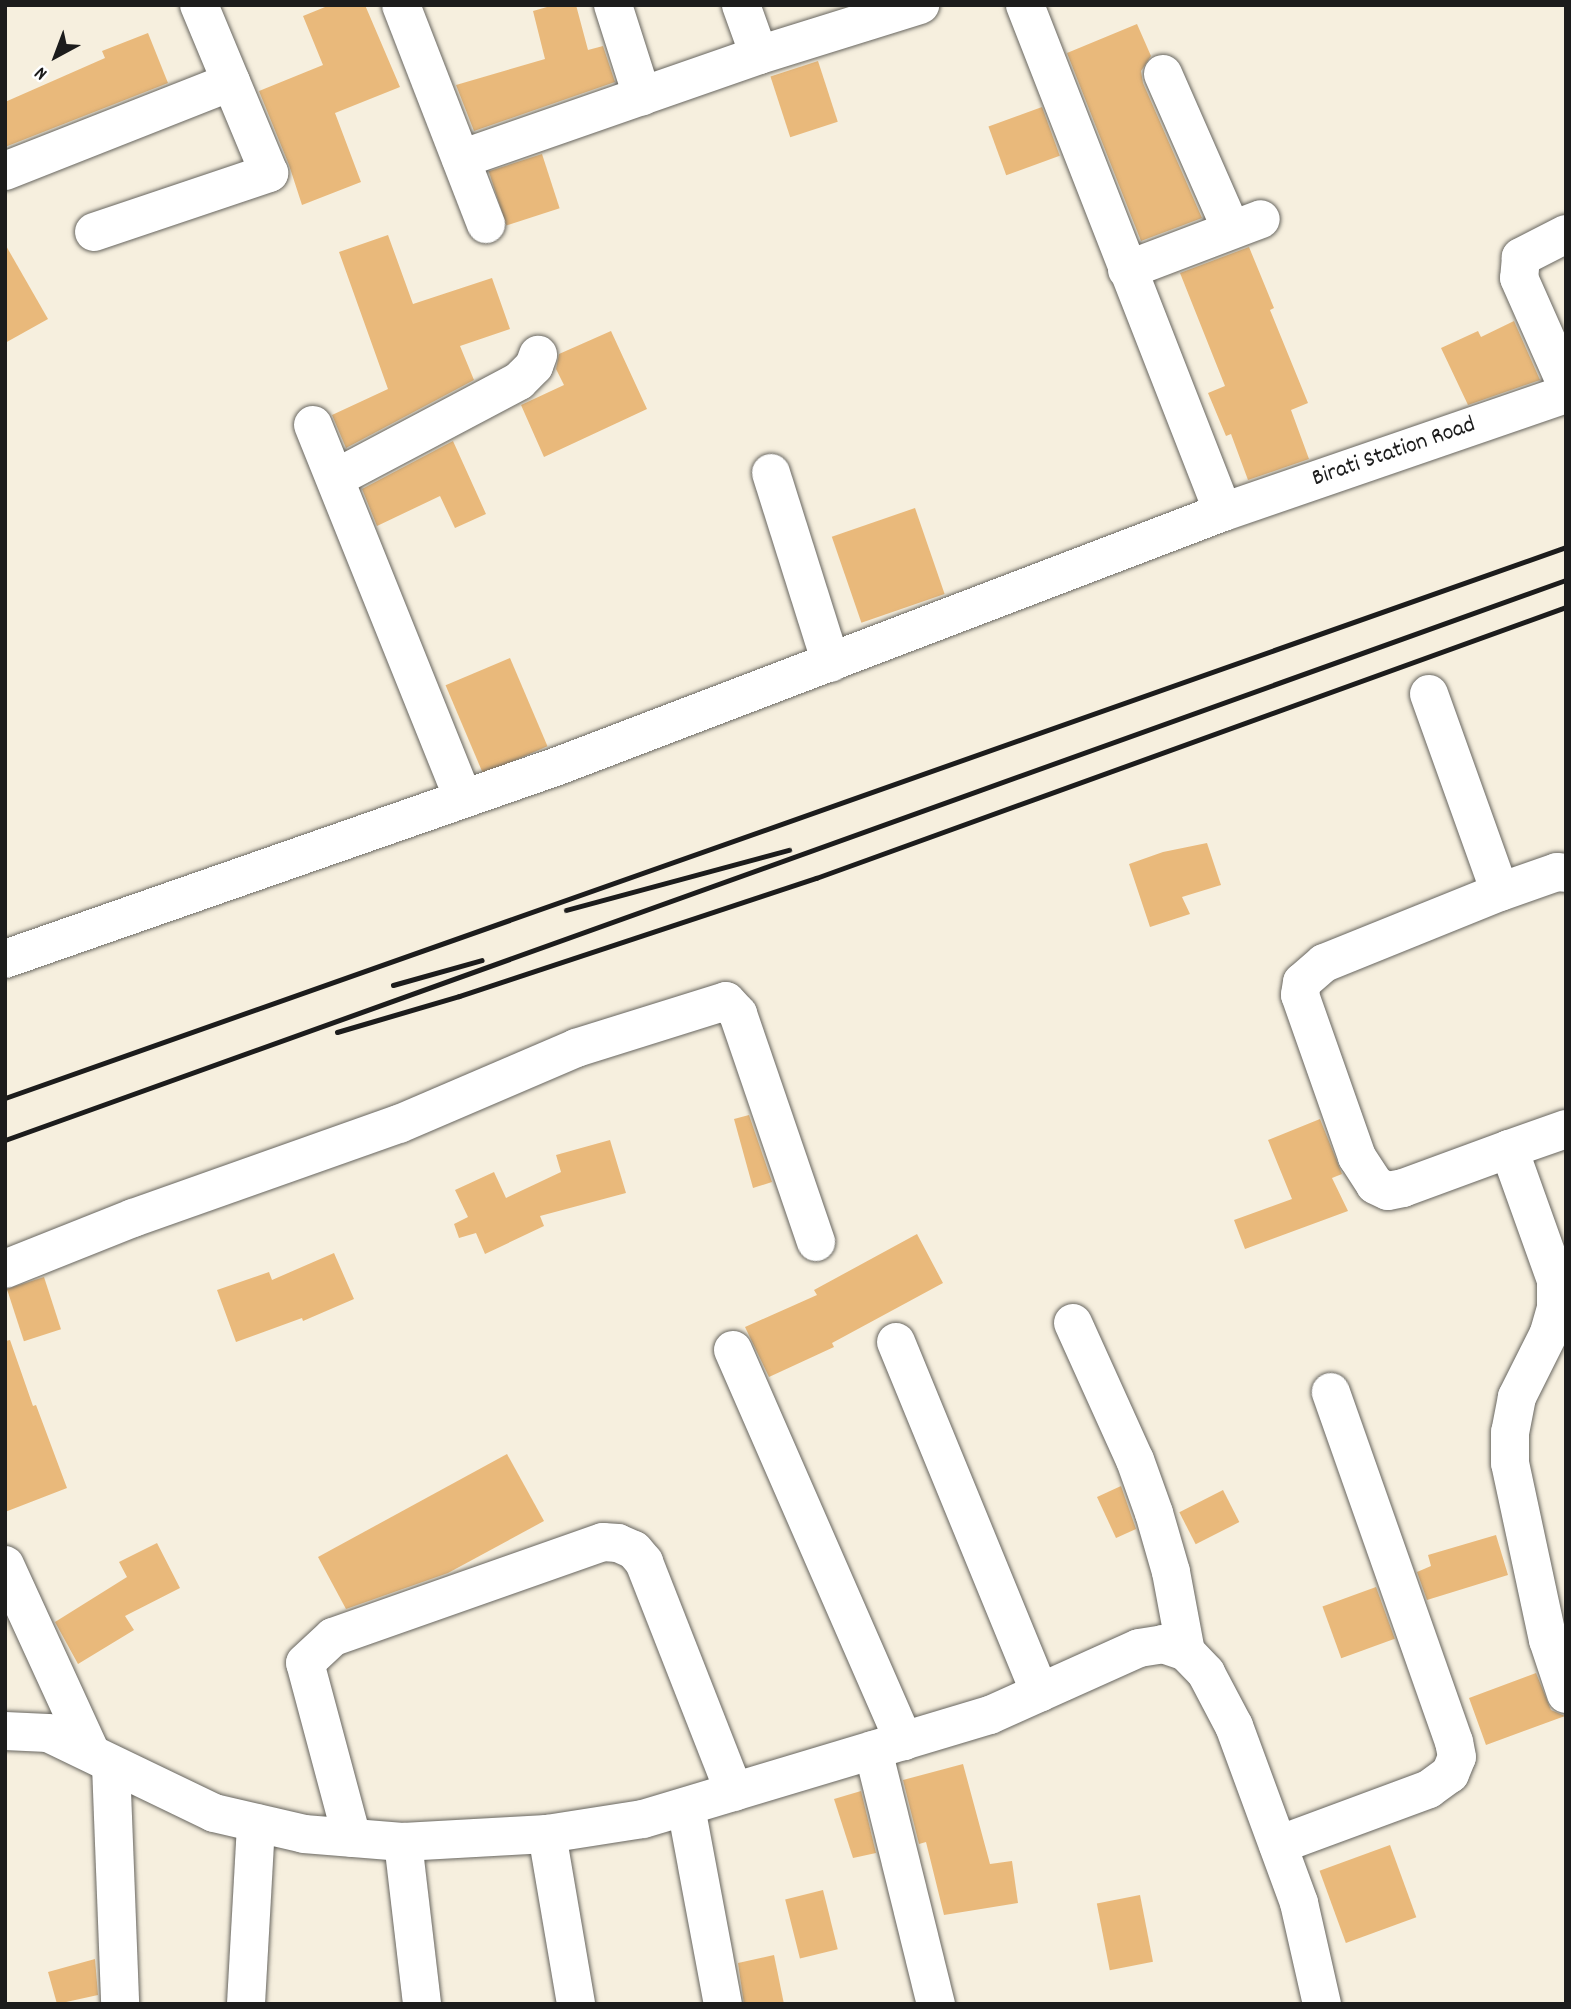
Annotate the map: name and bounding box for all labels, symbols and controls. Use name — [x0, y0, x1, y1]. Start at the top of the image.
north arrow — [21, 21, 91, 91]
text: N — [30, 59, 54, 86]
street label: Birati Station Road — [1309, 412, 1479, 494]

